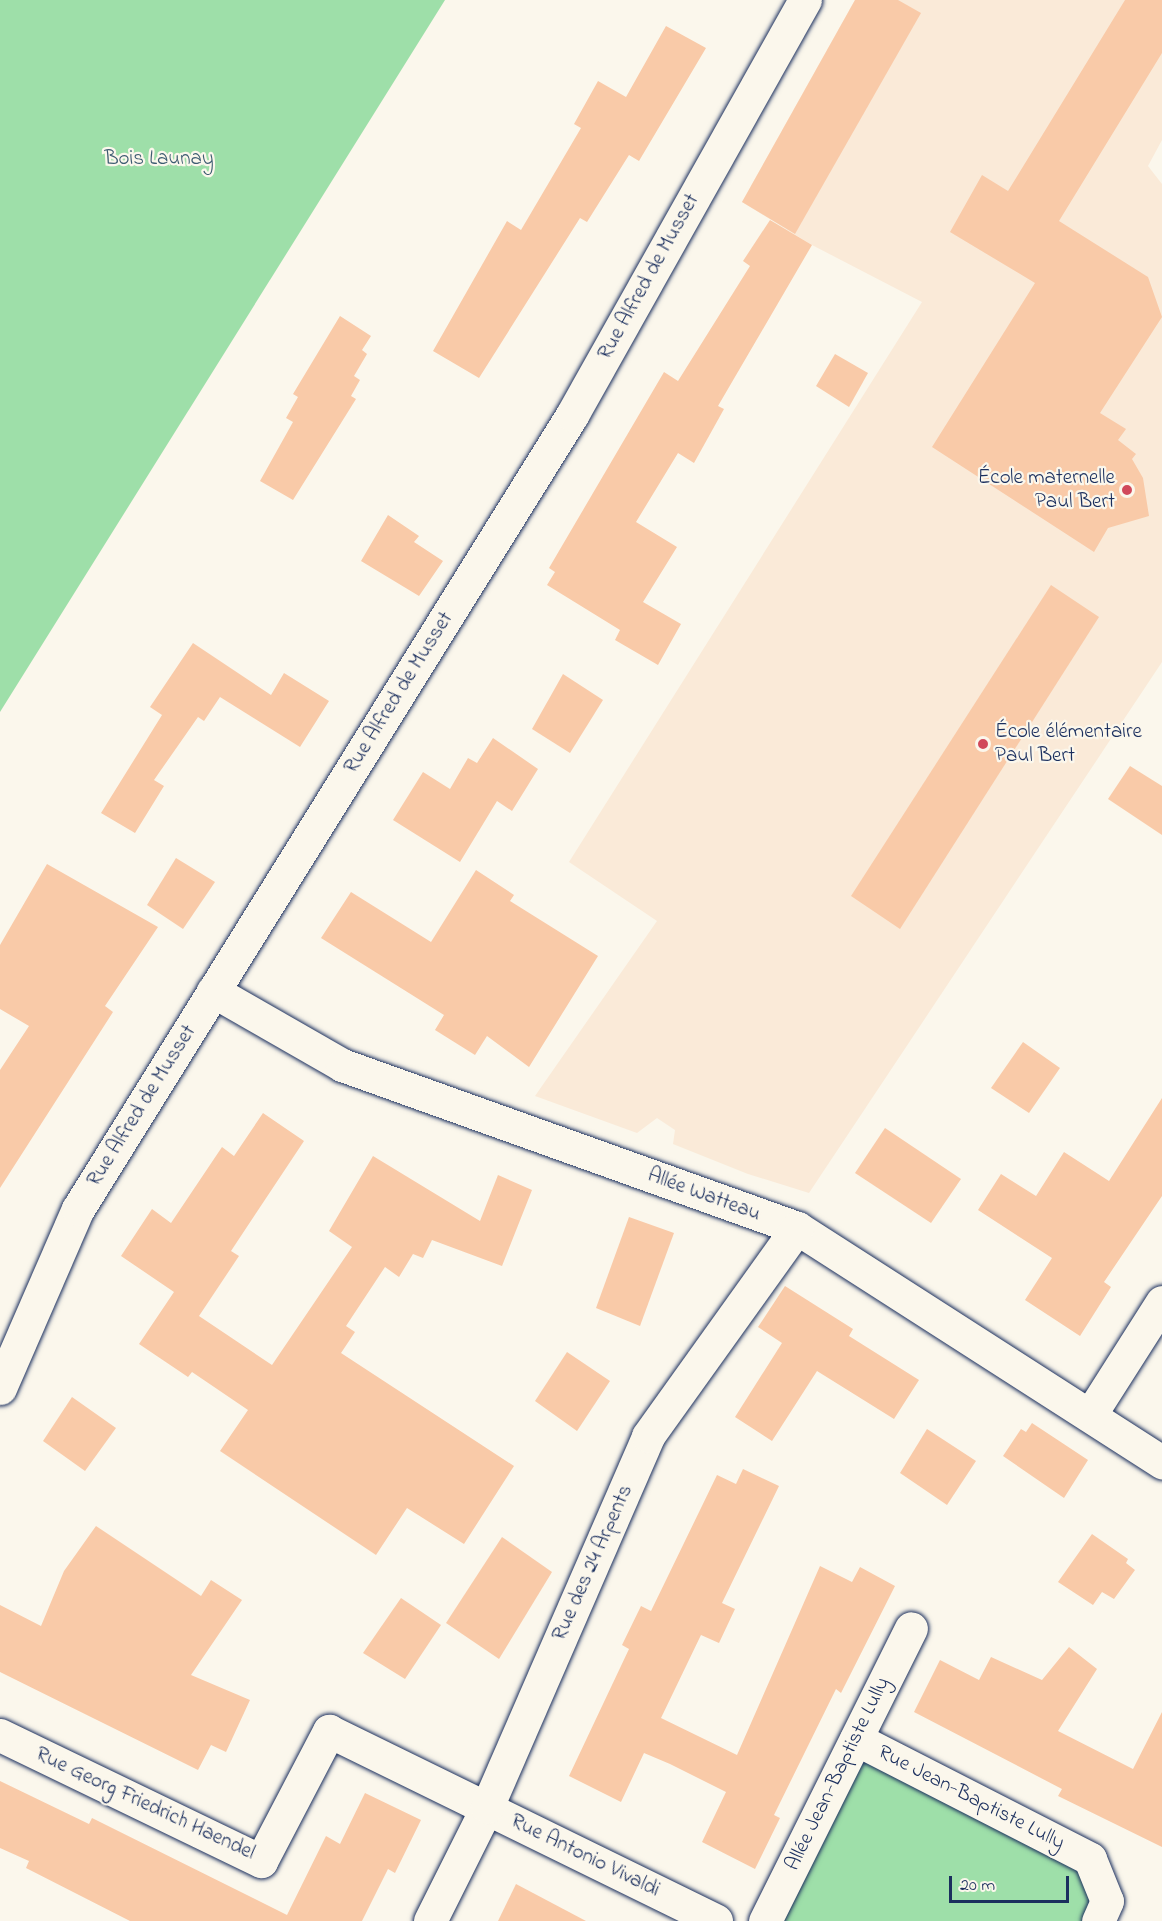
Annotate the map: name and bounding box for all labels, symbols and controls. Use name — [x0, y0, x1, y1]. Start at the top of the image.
park label: Bois Launay — [104, 146, 214, 172]
street label: Rue Alfred de Musset — [593, 190, 705, 364]
place label: École maternelle Paul Bert — [978, 465, 1115, 515]
marker: École maternelle Paul Bert — [1120, 483, 1134, 497]
street label: Rue Alfred de Musset — [339, 608, 459, 778]
place label: École élémentaire Paul Bert — [995, 719, 1142, 769]
marker: École élémentaire Paul Bert — [976, 737, 990, 751]
street label: Rue Alfred de Musset — [82, 1021, 202, 1191]
street label: Allée Watteau — [644, 1163, 764, 1227]
street label: Rue des 24 Arpents — [547, 1481, 639, 1645]
street label: Allée Jean-Baptiste Lully — [780, 1673, 896, 1875]
street label: Rue Jean-Baptiste Lully — [873, 1740, 1069, 1856]
street label: Rue Georg Friedrich Haendel — [31, 1742, 259, 1866]
street label: Rue Antonio Vivaldi — [506, 1809, 664, 1903]
scale bar — [952, 1864, 1072, 1902]
text: 20 m — [960, 1873, 995, 1899]

